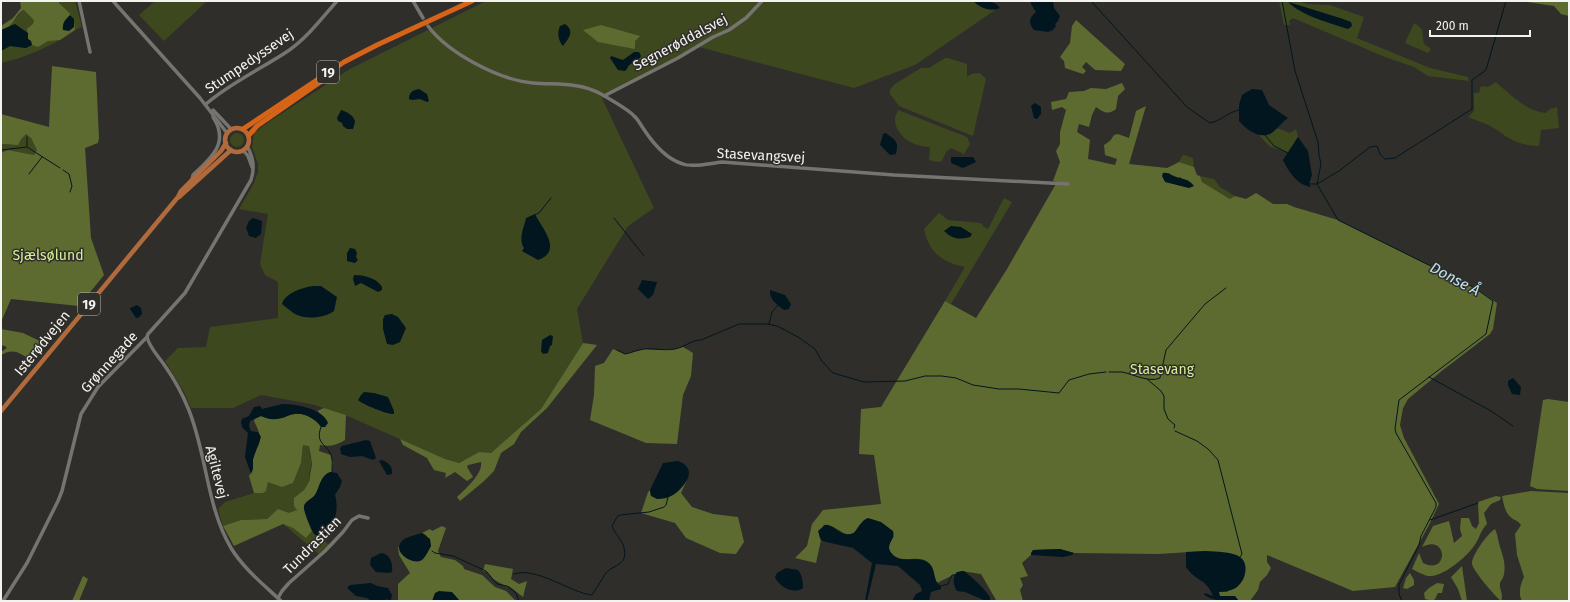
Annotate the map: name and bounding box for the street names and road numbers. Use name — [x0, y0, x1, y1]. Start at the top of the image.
street label: Segnerøddalsvej — [630, 10, 730, 74]
street label: Stumpedyssevej — [202, 26, 297, 97]
road number: 19 — [317, 61, 339, 83]
street label: Stasevangsvej — [716, 145, 806, 166]
road number: 19 — [78, 293, 100, 315]
street label: Isterødvejen — [11, 307, 74, 379]
street label: Grønnegade — [77, 328, 141, 397]
street label: Agiltevej — [202, 444, 231, 500]
street label: Tundrastien — [280, 513, 345, 578]

